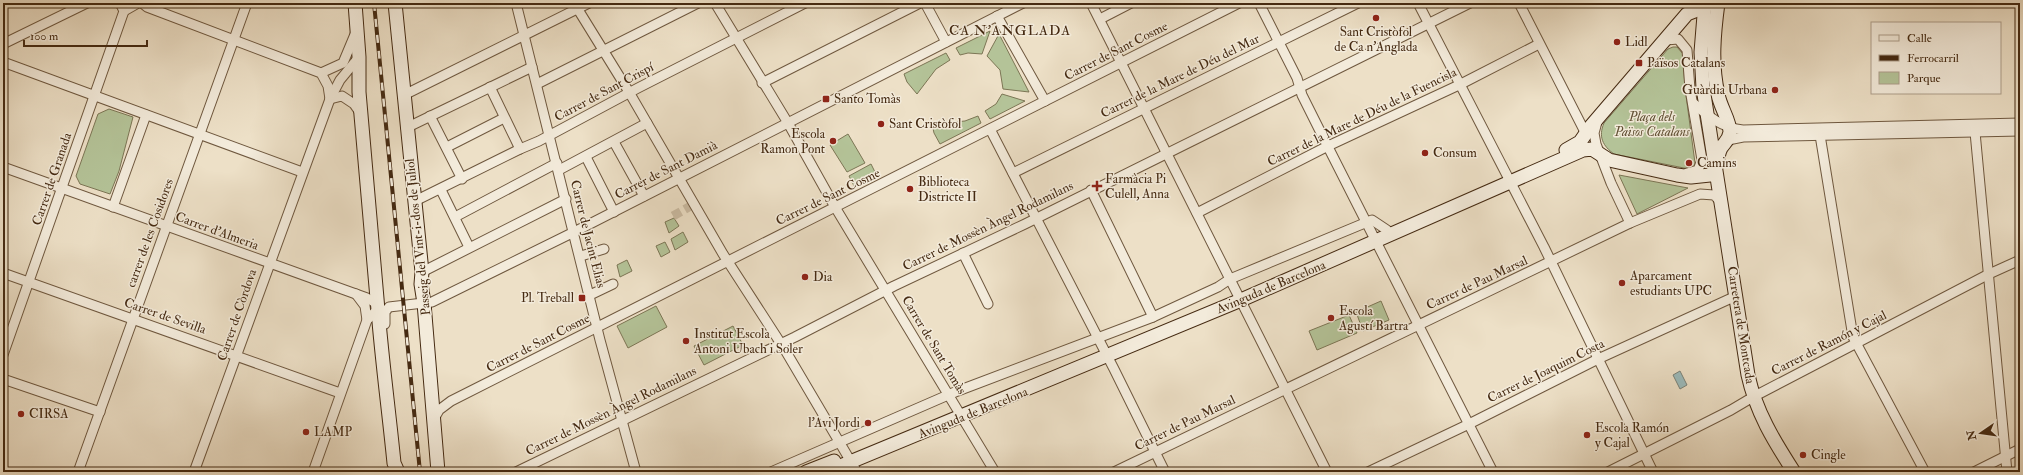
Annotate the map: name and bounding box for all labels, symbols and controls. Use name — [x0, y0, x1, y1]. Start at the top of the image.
marker: Sant Cristòfol de Ca n'Anglada — [1371, 13, 1381, 23]
street label: Carrer de Sant Cosme — [1062, 18, 1171, 84]
scale bar — [24, 22, 147, 48]
district label: CA N'ANGLADA — [949, 22, 1071, 39]
legend — [1871, 22, 2001, 94]
place label: Sant Cristòfol de Ca n'Anglada — [1334, 24, 1418, 55]
text: 100 m — [30, 29, 59, 44]
street label: Carrer de la Mare de Déu del Mar — [1098, 30, 1262, 122]
text: Calle — [1907, 31, 1932, 46]
place label: Lidl — [1625, 34, 1648, 50]
marker: Lidl — [1612, 37, 1622, 47]
text: Ferrocarril — [1907, 51, 1959, 66]
place label: Països Catalans — [1647, 55, 1726, 71]
street label: Carrer de Sant Crispí — [552, 58, 658, 126]
marker: Països Catalans — [1634, 58, 1644, 68]
street label: Carrer de la Mare de Déu de la Fuencisla — [1265, 64, 1460, 170]
text: Parque — [1907, 71, 1941, 86]
place label: Guàrdia Urbana — [1682, 82, 1768, 98]
marker: Guàrdia Urbana — [1770, 85, 1780, 95]
place label: Santo Tomàs — [834, 91, 901, 107]
marker: Santo Tomàs — [821, 94, 831, 104]
park label: Plaça dels Països Catalans — [1613, 109, 1690, 140]
place label: Sant Cristòfol — [889, 116, 962, 132]
marker: Sant Cristòfol — [876, 119, 886, 129]
place label: Escola Ramon Pont — [760, 126, 826, 157]
street label: Carrer de Granada — [29, 130, 76, 227]
marker: Escola Ramon Pont — [828, 136, 838, 146]
street label: Carrer de Sant Damià — [612, 137, 721, 203]
place label: Consum — [1433, 145, 1477, 161]
marker: Consum — [1420, 148, 1430, 158]
place label: Camins — [1697, 155, 1737, 171]
street label: Passeig del Vint-i-dos de Juliol — [402, 157, 434, 316]
marker: Camins — [1684, 158, 1694, 168]
street label: Carrer de Sant Cosme — [773, 165, 883, 229]
place label: Farmàcia Pi Culell, Anna — [1105, 171, 1170, 202]
place label: Biblioteca Districte II — [918, 174, 977, 205]
street label: carrer de les Cosidores — [123, 176, 177, 290]
street label: Carrer de Mossèn Àngel Rodamilans — [900, 177, 1076, 274]
street label: Carrer de Jacint Elias — [567, 178, 609, 290]
marker: Farmàcia Pi Culell, Anna — [1092, 181, 1102, 191]
marker: Biblioteca Districte II — [905, 184, 915, 194]
street label: Carrer d'Almeria — [173, 209, 261, 254]
street label: Carrer de Pau Marsal — [1424, 252, 1531, 313]
street label: Avinguda de Barcelona — [1213, 257, 1329, 318]
street label: Carretera de Montcada — [1724, 265, 1758, 386]
street label: Carrer de Còrdova — [214, 266, 260, 363]
place label: Aparcament estudiants UPC — [1629, 268, 1712, 299]
place label: Dia — [813, 269, 833, 285]
marker: Dia — [800, 272, 810, 282]
marker: Aparcament estudiants UPC — [1617, 278, 1627, 288]
place label: Pl. Treball — [521, 290, 575, 306]
marker: Pl. Treball — [577, 293, 587, 303]
street label: Carrer de Sant Tomàs — [898, 293, 970, 398]
street label: Carrer de Sevilla — [122, 294, 209, 338]
place label: Escola Agustí Bartra — [1338, 303, 1409, 334]
street label: Carrer de Ramón y Cajal — [1769, 307, 1890, 380]
street label: Carrer de Sant Cosme — [484, 310, 593, 376]
marker: Escola Agustí Bartra — [1326, 313, 1336, 323]
place label: Institut Escola Antoni Ubach i Soler — [693, 326, 803, 357]
street label: Carrer de Joaquim Costa — [1485, 335, 1608, 406]
marker: Institut Escola Antoni Ubach i Soler — [681, 336, 691, 346]
street label: Carrer de Mossèn Àngel Rodamilans — [523, 362, 699, 459]
street label: Avinguda de Barcelona — [915, 383, 1031, 443]
street label: Carrer de Pau Marsal — [1132, 391, 1239, 454]
place label: CIRSA — [29, 406, 69, 422]
marker: CIRSA — [16, 409, 26, 419]
north arrow — [1961, 413, 2001, 453]
place label: l'Avi Jordi — [808, 415, 861, 431]
marker: l'Avi Jordi — [863, 418, 873, 428]
place label: Escola Ramón y Cajal — [1595, 420, 1670, 452]
place label: LAMP — [314, 424, 353, 440]
marker: LAMP — [301, 427, 311, 437]
text: N — [1964, 428, 1979, 442]
marker: Escola Ramón y Cajal — [1582, 430, 1592, 440]
place label: Cingle — [1811, 447, 1846, 463]
marker: Cingle — [1798, 450, 1808, 460]

